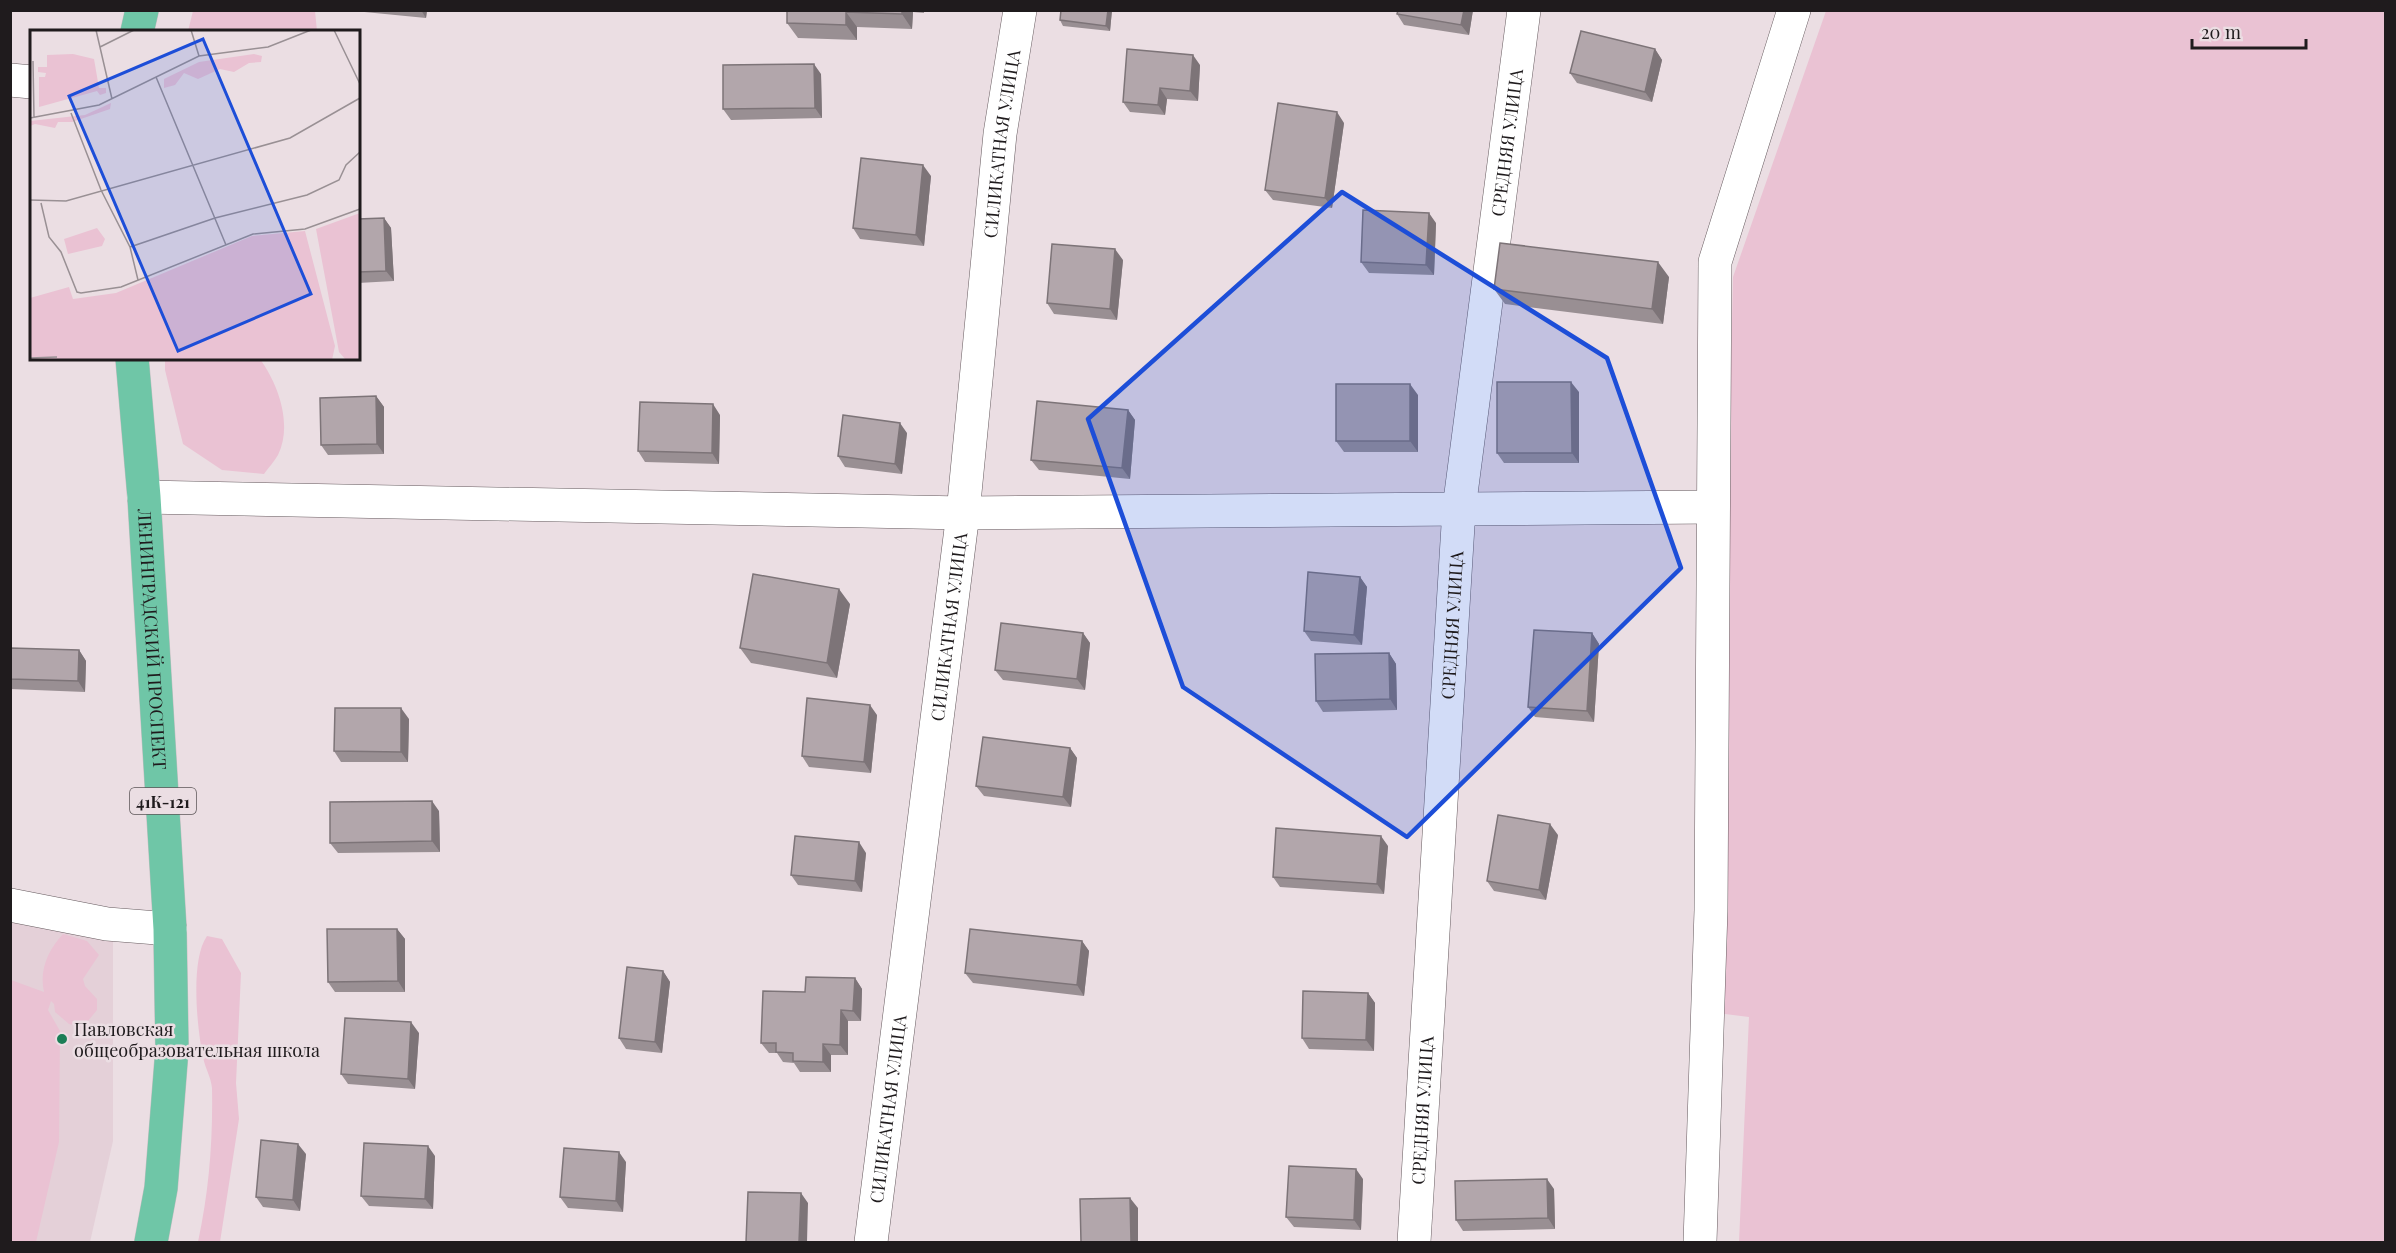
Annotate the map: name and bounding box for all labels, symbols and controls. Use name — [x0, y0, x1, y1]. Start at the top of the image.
scale bar — [2192, 12, 2306, 50]
text: 20 m — [2201, 20, 2241, 44]
inset map — [30, 30, 360, 360]
street label: СИЛИКАТНАЯ УЛИЦА — [978, 47, 1026, 239]
street label: СРЕДНЯЯ УЛИЦА — [1485, 67, 1528, 218]
street label: ЛЕНИНГРАДСКИЙ ПРОСПЕКТ — [133, 507, 172, 770]
street label: СИЛИКАТНАЯ УЛИЦА — [925, 531, 972, 723]
street label: СРЕДНЯЯ УЛИЦА — [1435, 550, 1468, 700]
road number: 41К-121 — [130, 788, 196, 814]
street label: СИЛИКАТНАЯ УЛИЦА — [864, 1013, 912, 1205]
place label: Павловская общеобразовательная школа — [74, 1017, 320, 1062]
marker: Павловская общеобразовательная школа — [55, 1032, 69, 1046]
street label: СРЕДНЯЯ УЛИЦА — [1406, 1035, 1439, 1185]

